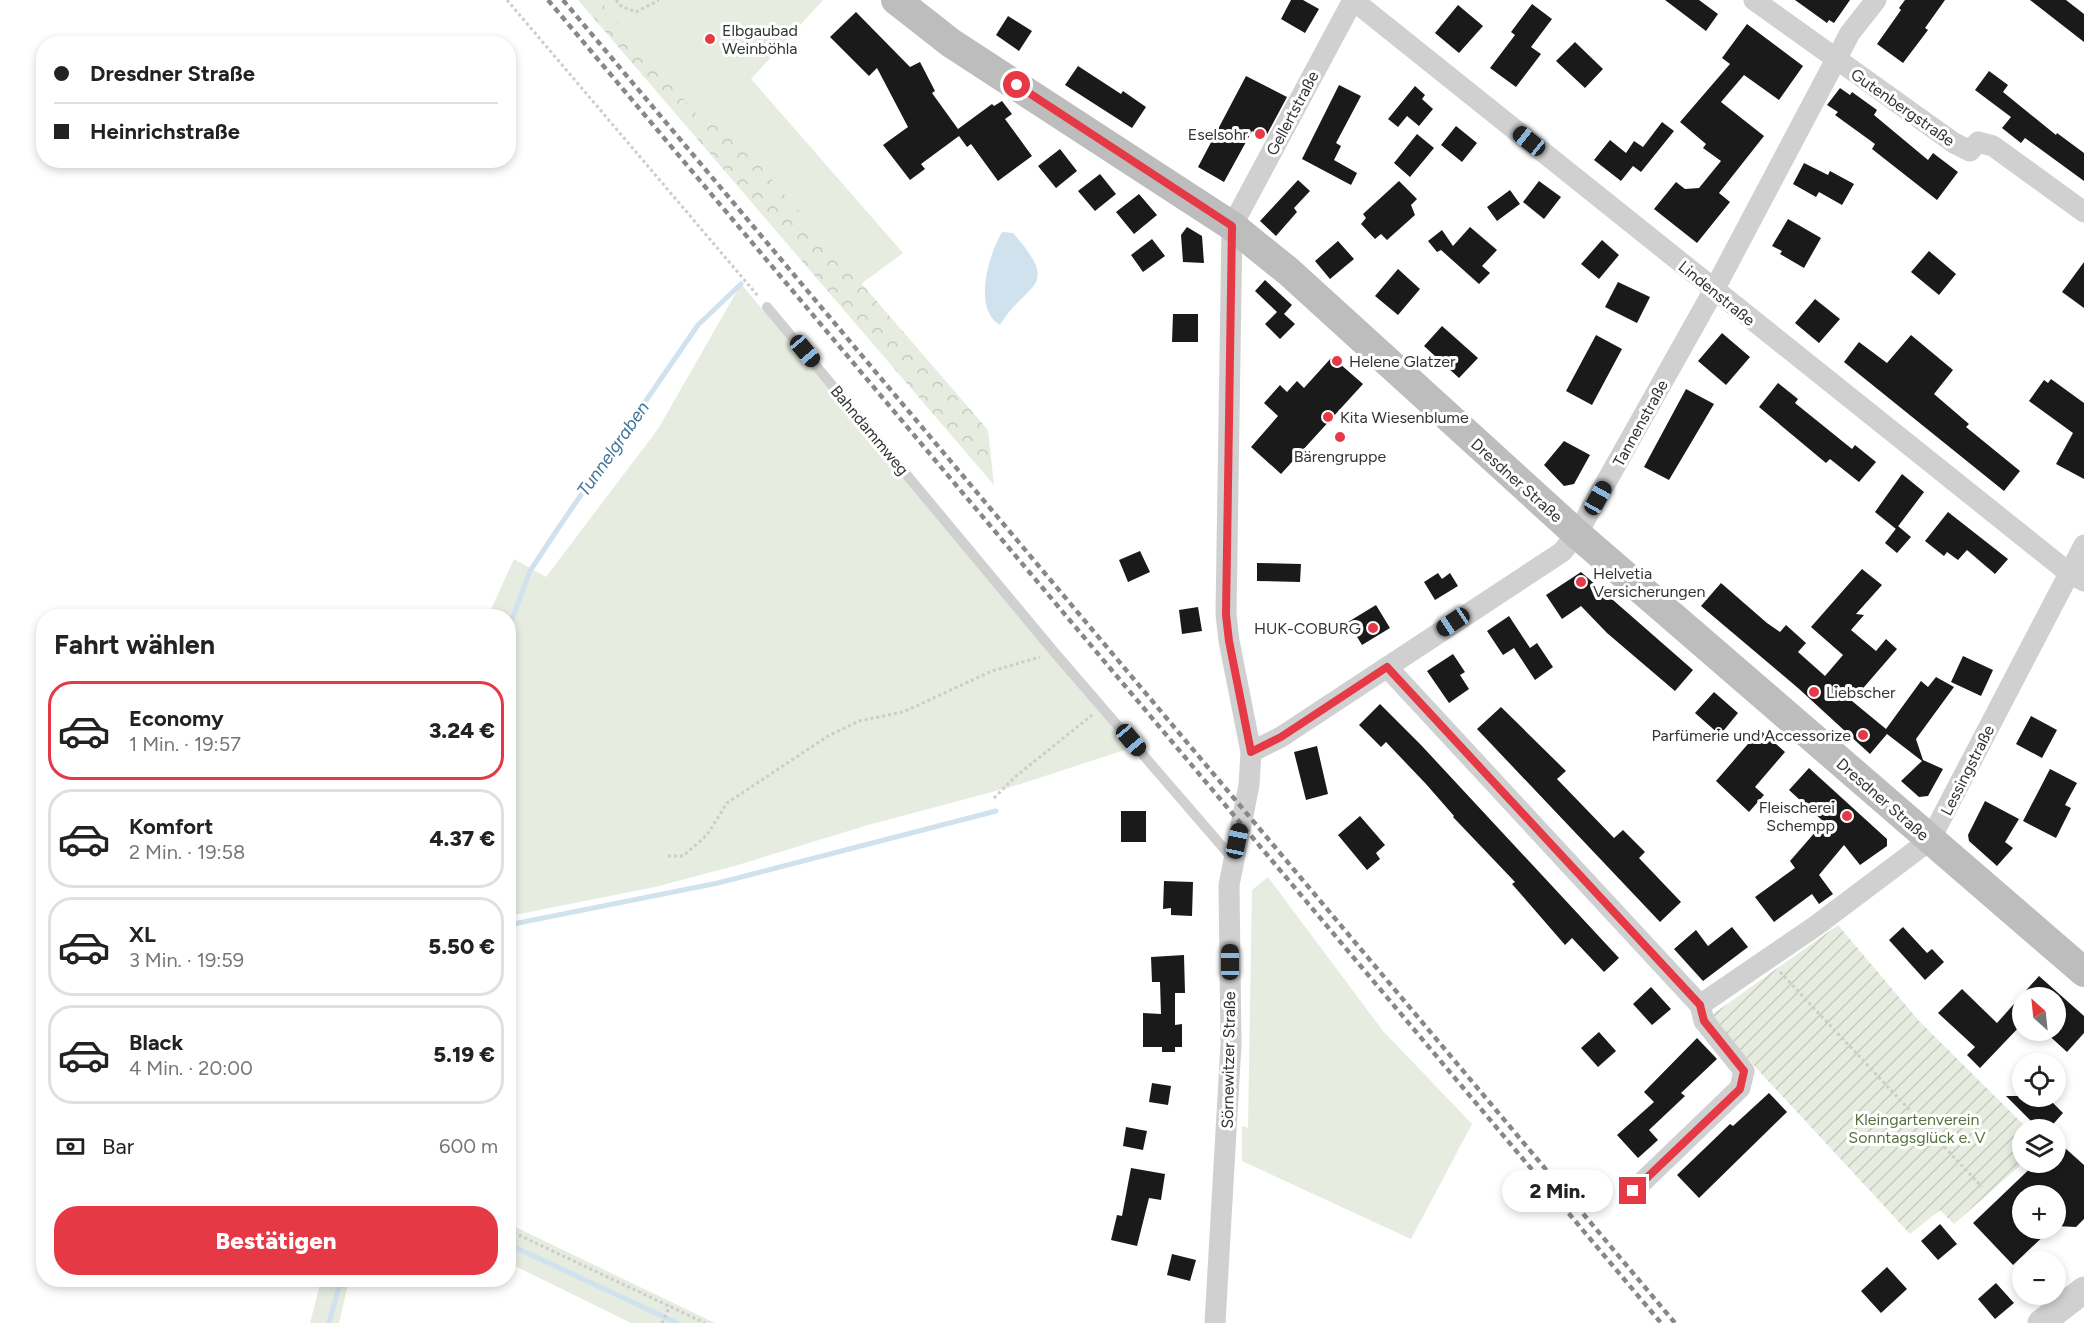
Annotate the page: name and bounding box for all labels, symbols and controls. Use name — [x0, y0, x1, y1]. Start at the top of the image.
place label: Elbgaubad Weinböhla — [722, 21, 798, 58]
marker: Elbgaubad Weinböhla — [703, 32, 717, 46]
text: Dresdner Straße — [90, 60, 255, 87]
street label: Gutenbergstraße — [1847, 64, 1959, 150]
street label: Gellertstraße — [1262, 68, 1323, 159]
route start — [1003, 71, 1030, 98]
text: Heinrichstraße — [90, 118, 240, 145]
car — [1509, 123, 1549, 159]
place label: Eselsohr — [1188, 125, 1249, 144]
marker: Eselsohr — [1253, 127, 1267, 141]
street label: Lindenstraße — [1675, 257, 1759, 330]
car — [787, 331, 823, 371]
place label: Helene Glatzer — [1349, 352, 1456, 371]
marker: Helene Glatzer — [1330, 354, 1344, 368]
street label: Tannenstraße — [1609, 376, 1672, 470]
street label: Bahndammweg — [827, 382, 913, 479]
water label: Tunnelgraben — [572, 397, 654, 501]
place label: Kita Wiesenblume — [1340, 408, 1469, 427]
marker: Kita Wiesenblume — [1321, 410, 1335, 424]
marker: Bärengruppe — [1333, 430, 1347, 444]
street label: Dresdner Straße — [1467, 434, 1566, 526]
place label: Bärengruppe — [1294, 447, 1386, 466]
car — [1581, 478, 1615, 518]
place label: Helvetia Versicherungen — [1593, 564, 1705, 601]
marker: Helvetia Versicherungen — [1574, 575, 1588, 589]
car — [1433, 604, 1473, 640]
place label: HUK-COBURG — [1254, 619, 1361, 638]
marker: HUK-COBURG — [1366, 621, 1380, 635]
text: Fahrt wählen — [54, 628, 215, 661]
place label: Liebscher — [1826, 683, 1896, 702]
marker: Liebscher — [1807, 685, 1821, 699]
icon: car — [57, 704, 111, 758]
text: Economy — [129, 705, 224, 732]
text: 3.24 € — [429, 717, 495, 744]
car — [1113, 720, 1149, 760]
street label: Lessingstraße — [1937, 722, 1998, 819]
place label: Parfümerie und Accessorize — [1651, 726, 1851, 745]
marker: Parfümerie und Accessorize — [1856, 728, 1870, 742]
text: 1 Min. · 19:57 — [129, 732, 241, 756]
street label: Dresdner Straße — [1833, 754, 1933, 845]
place label: Fleischerei Schempp — [1759, 798, 1835, 835]
marker: Fleischerei Schempp — [1840, 809, 1854, 823]
icon: car — [57, 812, 111, 866]
text: Komfort — [129, 813, 213, 840]
car — [1224, 822, 1250, 860]
text: 4.37 € — [430, 825, 495, 852]
text: 2 Min. · 19:58 — [129, 840, 245, 864]
icon: car — [57, 920, 111, 974]
text: XL — [129, 921, 156, 948]
text: 5.50 € — [428, 933, 495, 960]
car — [1221, 944, 1239, 980]
text: 3 Min. · 19:59 — [129, 948, 244, 972]
north arrow — [2012, 987, 2066, 1041]
map controls — [2012, 987, 2066, 1305]
street label: Sörnewitzer Straße — [1218, 991, 1239, 1129]
icon: car — [57, 1028, 111, 1082]
text: Black — [129, 1029, 183, 1056]
text: 5.19 € — [433, 1041, 495, 1068]
button: locate — [2012, 1053, 2066, 1107]
text: 4 Min. · 20:00 — [129, 1056, 253, 1080]
park label: Kleingartenverein Sonntagsglück e. V — [1848, 1110, 1986, 1147]
button: layers — [2012, 1119, 2066, 1173]
icon: cash — [54, 1130, 87, 1163]
text: Bar — [102, 1133, 134, 1160]
text: 600 m — [439, 1134, 498, 1158]
callout: 2 Min. — [1501, 1170, 1612, 1212]
route end — [1619, 1177, 1646, 1204]
text: 2 Min. — [1529, 1179, 1586, 1203]
button: + — [2012, 1185, 2066, 1239]
button: Bestätigen — [54, 1206, 498, 1275]
button: − — [2012, 1251, 2066, 1305]

